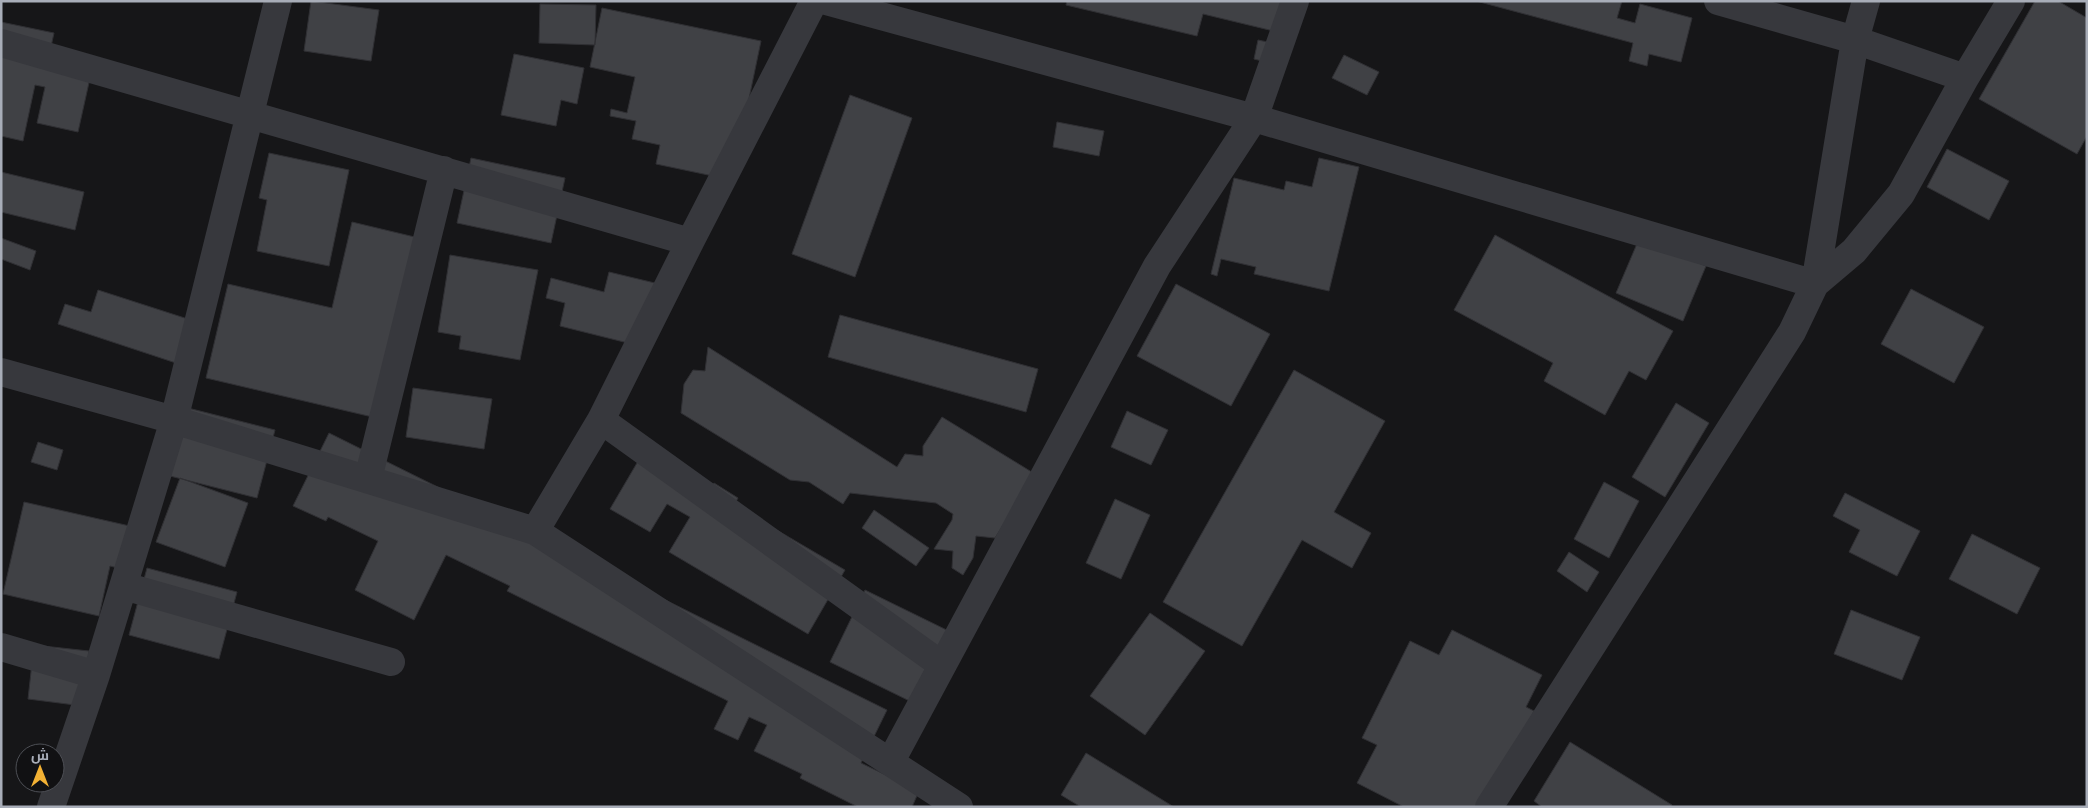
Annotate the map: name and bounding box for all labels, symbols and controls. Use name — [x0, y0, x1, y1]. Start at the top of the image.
north arrow — [15, 743, 65, 793]
text: ش — [31, 746, 49, 764]

